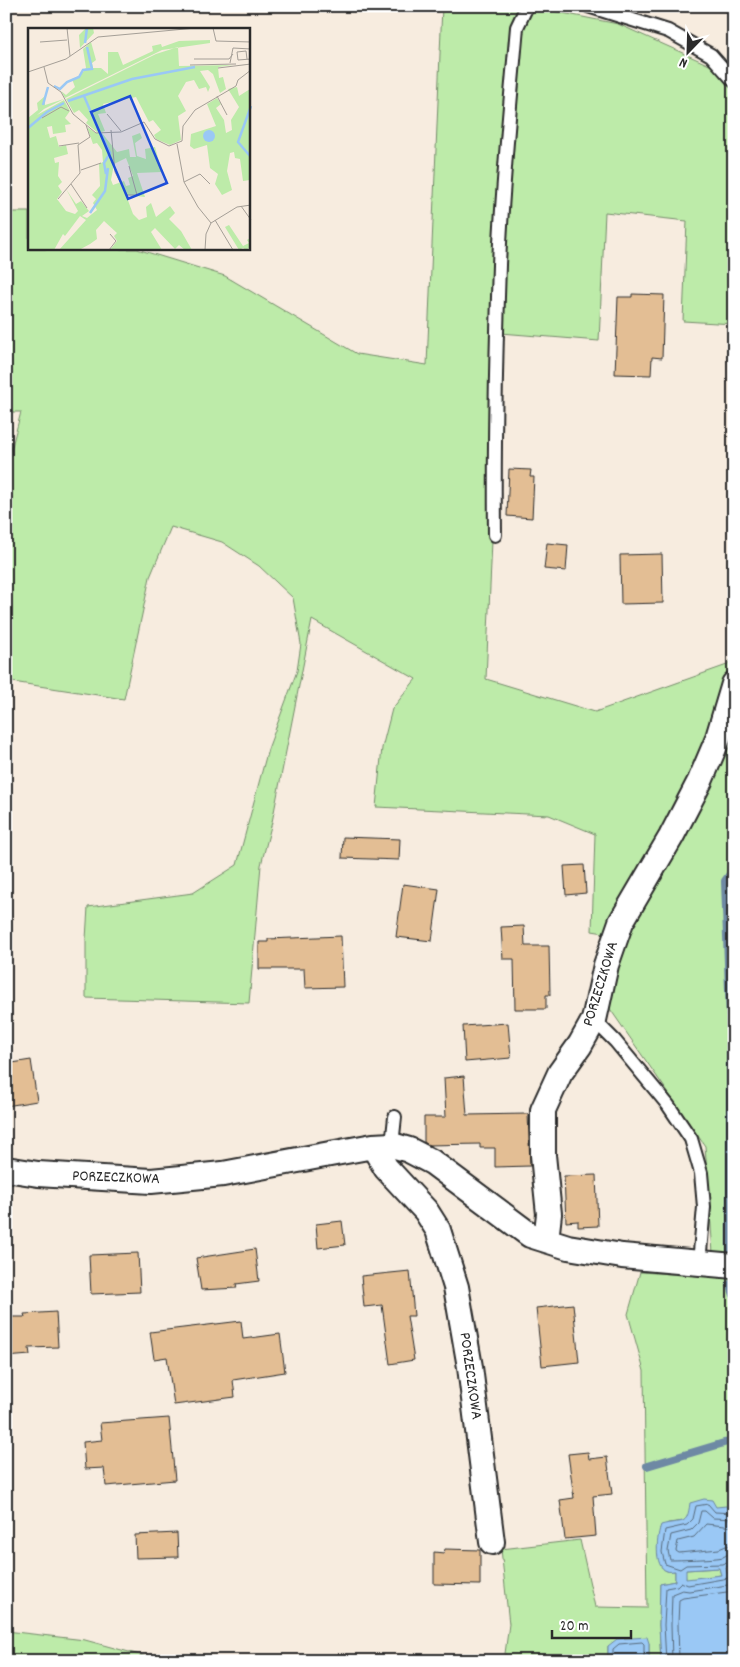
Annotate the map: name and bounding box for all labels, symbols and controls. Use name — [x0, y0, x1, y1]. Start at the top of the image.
inset map — [28, 28, 250, 250]
north arrow — [662, 28, 712, 78]
text: N — [677, 52, 691, 73]
street label: PORZECZKOWA — [577, 938, 625, 1029]
street label: PORZECZKOWA — [72, 1165, 161, 1191]
street label: PORZECZKOWA — [452, 1331, 488, 1421]
scale bar — [552, 1607, 631, 1639]
text: 20 m — [560, 1616, 588, 1638]

